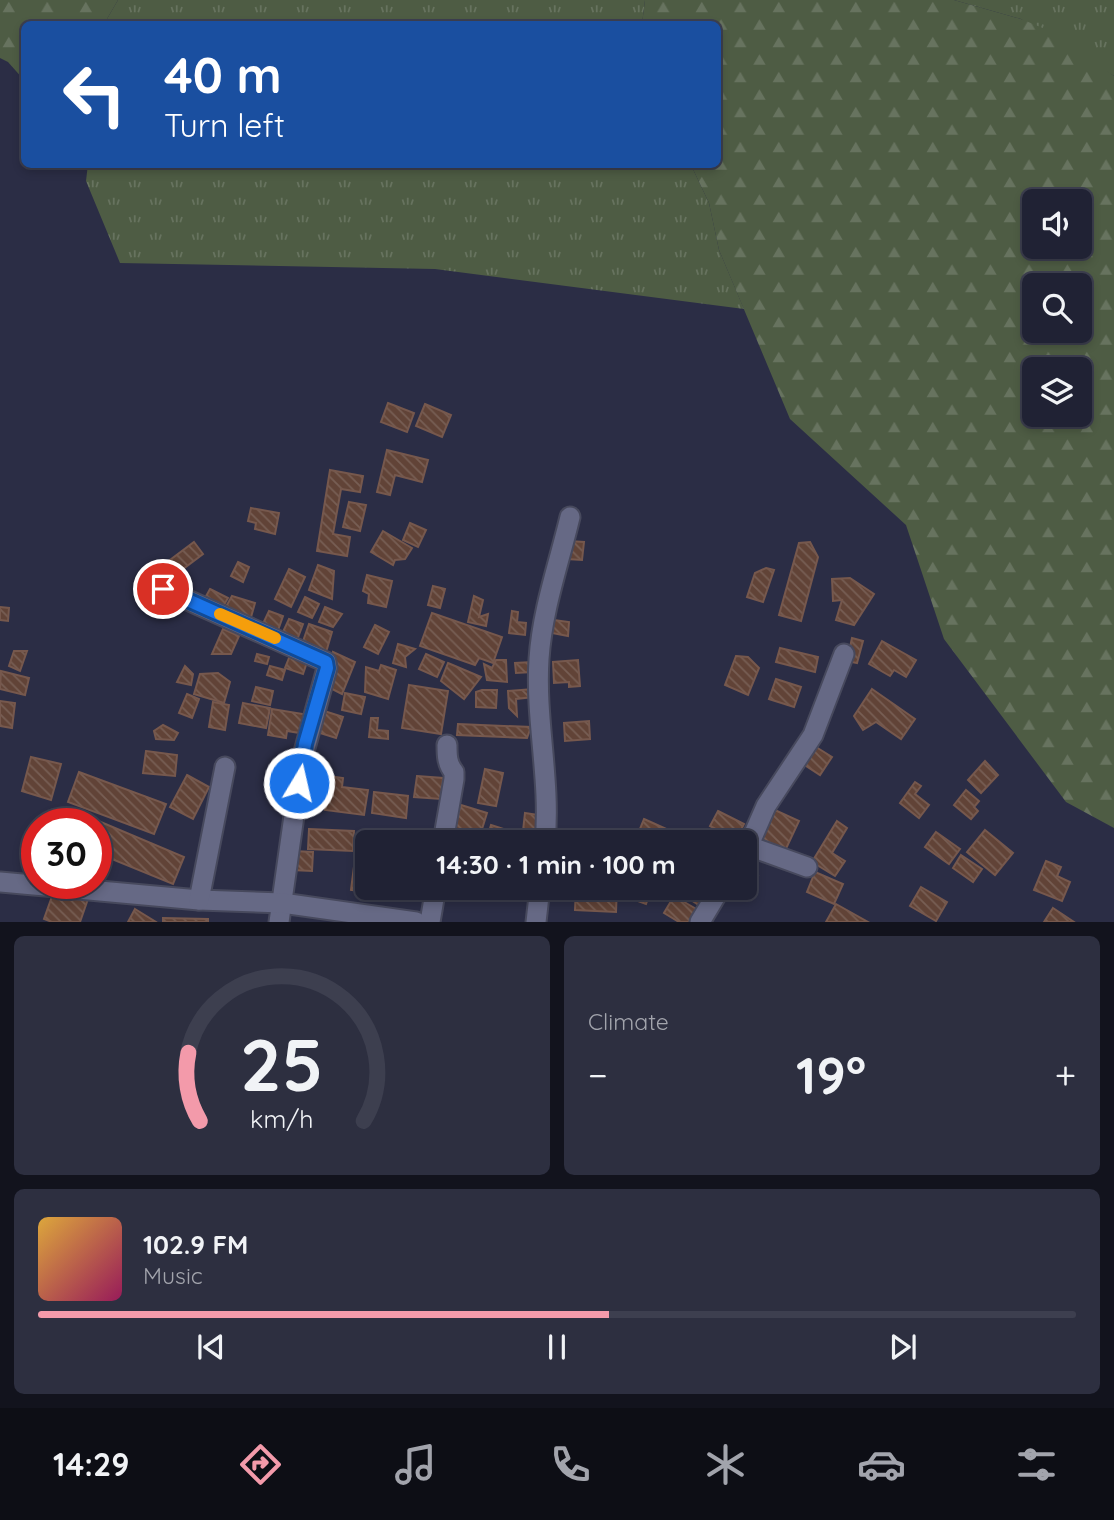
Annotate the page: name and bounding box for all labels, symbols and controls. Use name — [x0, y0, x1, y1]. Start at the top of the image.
text: 40 m — [164, 44, 282, 105]
icon: left — [49, 49, 140, 140]
text: Turn left — [164, 105, 285, 145]
map controls — [1022, 189, 1092, 427]
button: sound — [1022, 189, 1092, 259]
button: search — [1022, 273, 1092, 343]
button: layers — [1022, 357, 1092, 427]
pin — [133, 559, 193, 619]
icon: arrive — [144, 570, 182, 608]
position arrow — [262, 746, 336, 820]
speed limit sign: 30 — [21, 808, 112, 899]
text: 14:30 · 1 min · 100 m — [436, 848, 676, 881]
text: Climate — [588, 1007, 669, 1036]
text: 25 — [240, 1019, 324, 1110]
text: 19° — [796, 1042, 866, 1107]
text: − — [588, 1051, 608, 1099]
text: + — [1055, 1051, 1076, 1099]
text: km/h — [250, 1103, 314, 1134]
text: 102.9 FM — [143, 1228, 248, 1261]
text: Music — [143, 1261, 203, 1290]
icon: previous — [192, 1328, 230, 1366]
icon: pause — [538, 1328, 576, 1366]
icon: next — [884, 1328, 922, 1366]
icon: directions — [236, 1440, 285, 1489]
icon: music — [391, 1440, 440, 1489]
icon: phone — [546, 1440, 595, 1489]
icon: climate — [701, 1440, 750, 1489]
icon: car — [857, 1440, 906, 1489]
icon: filters — [1012, 1440, 1061, 1489]
text: 14:29 — [53, 1444, 130, 1484]

